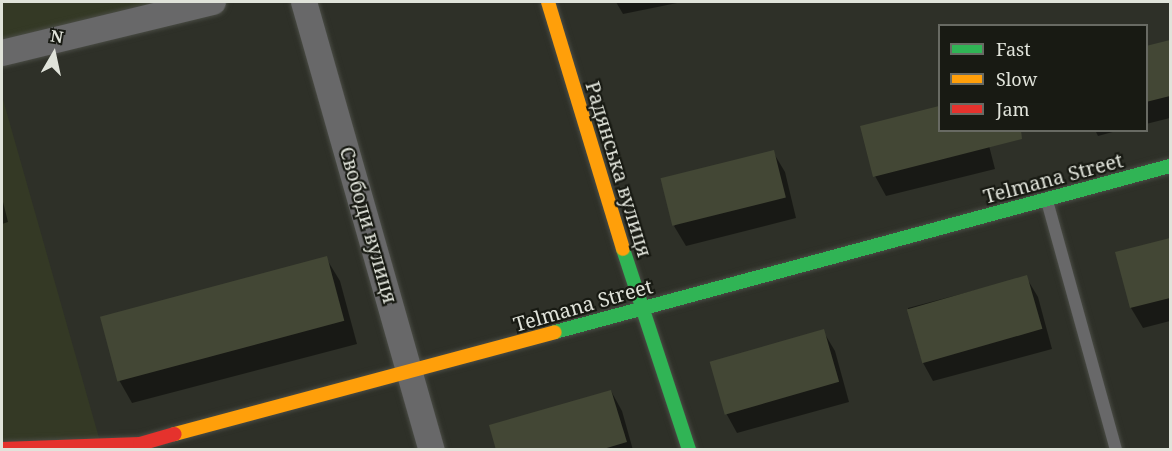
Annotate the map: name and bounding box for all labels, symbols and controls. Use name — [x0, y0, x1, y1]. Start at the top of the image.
north arrow — [24, 24, 84, 84]
text: N — [49, 24, 65, 48]
legend — [938, 24, 1148, 132]
text: Fast — [996, 37, 1031, 61]
text: Slow — [996, 67, 1037, 91]
street label: Радянська вулиця — [581, 78, 657, 260]
text: Jam — [996, 97, 1030, 121]
street label: Свободи вулиця — [335, 144, 403, 306]
street label: Telmana Street — [981, 148, 1125, 208]
street label: Telmana Street — [511, 274, 655, 336]

